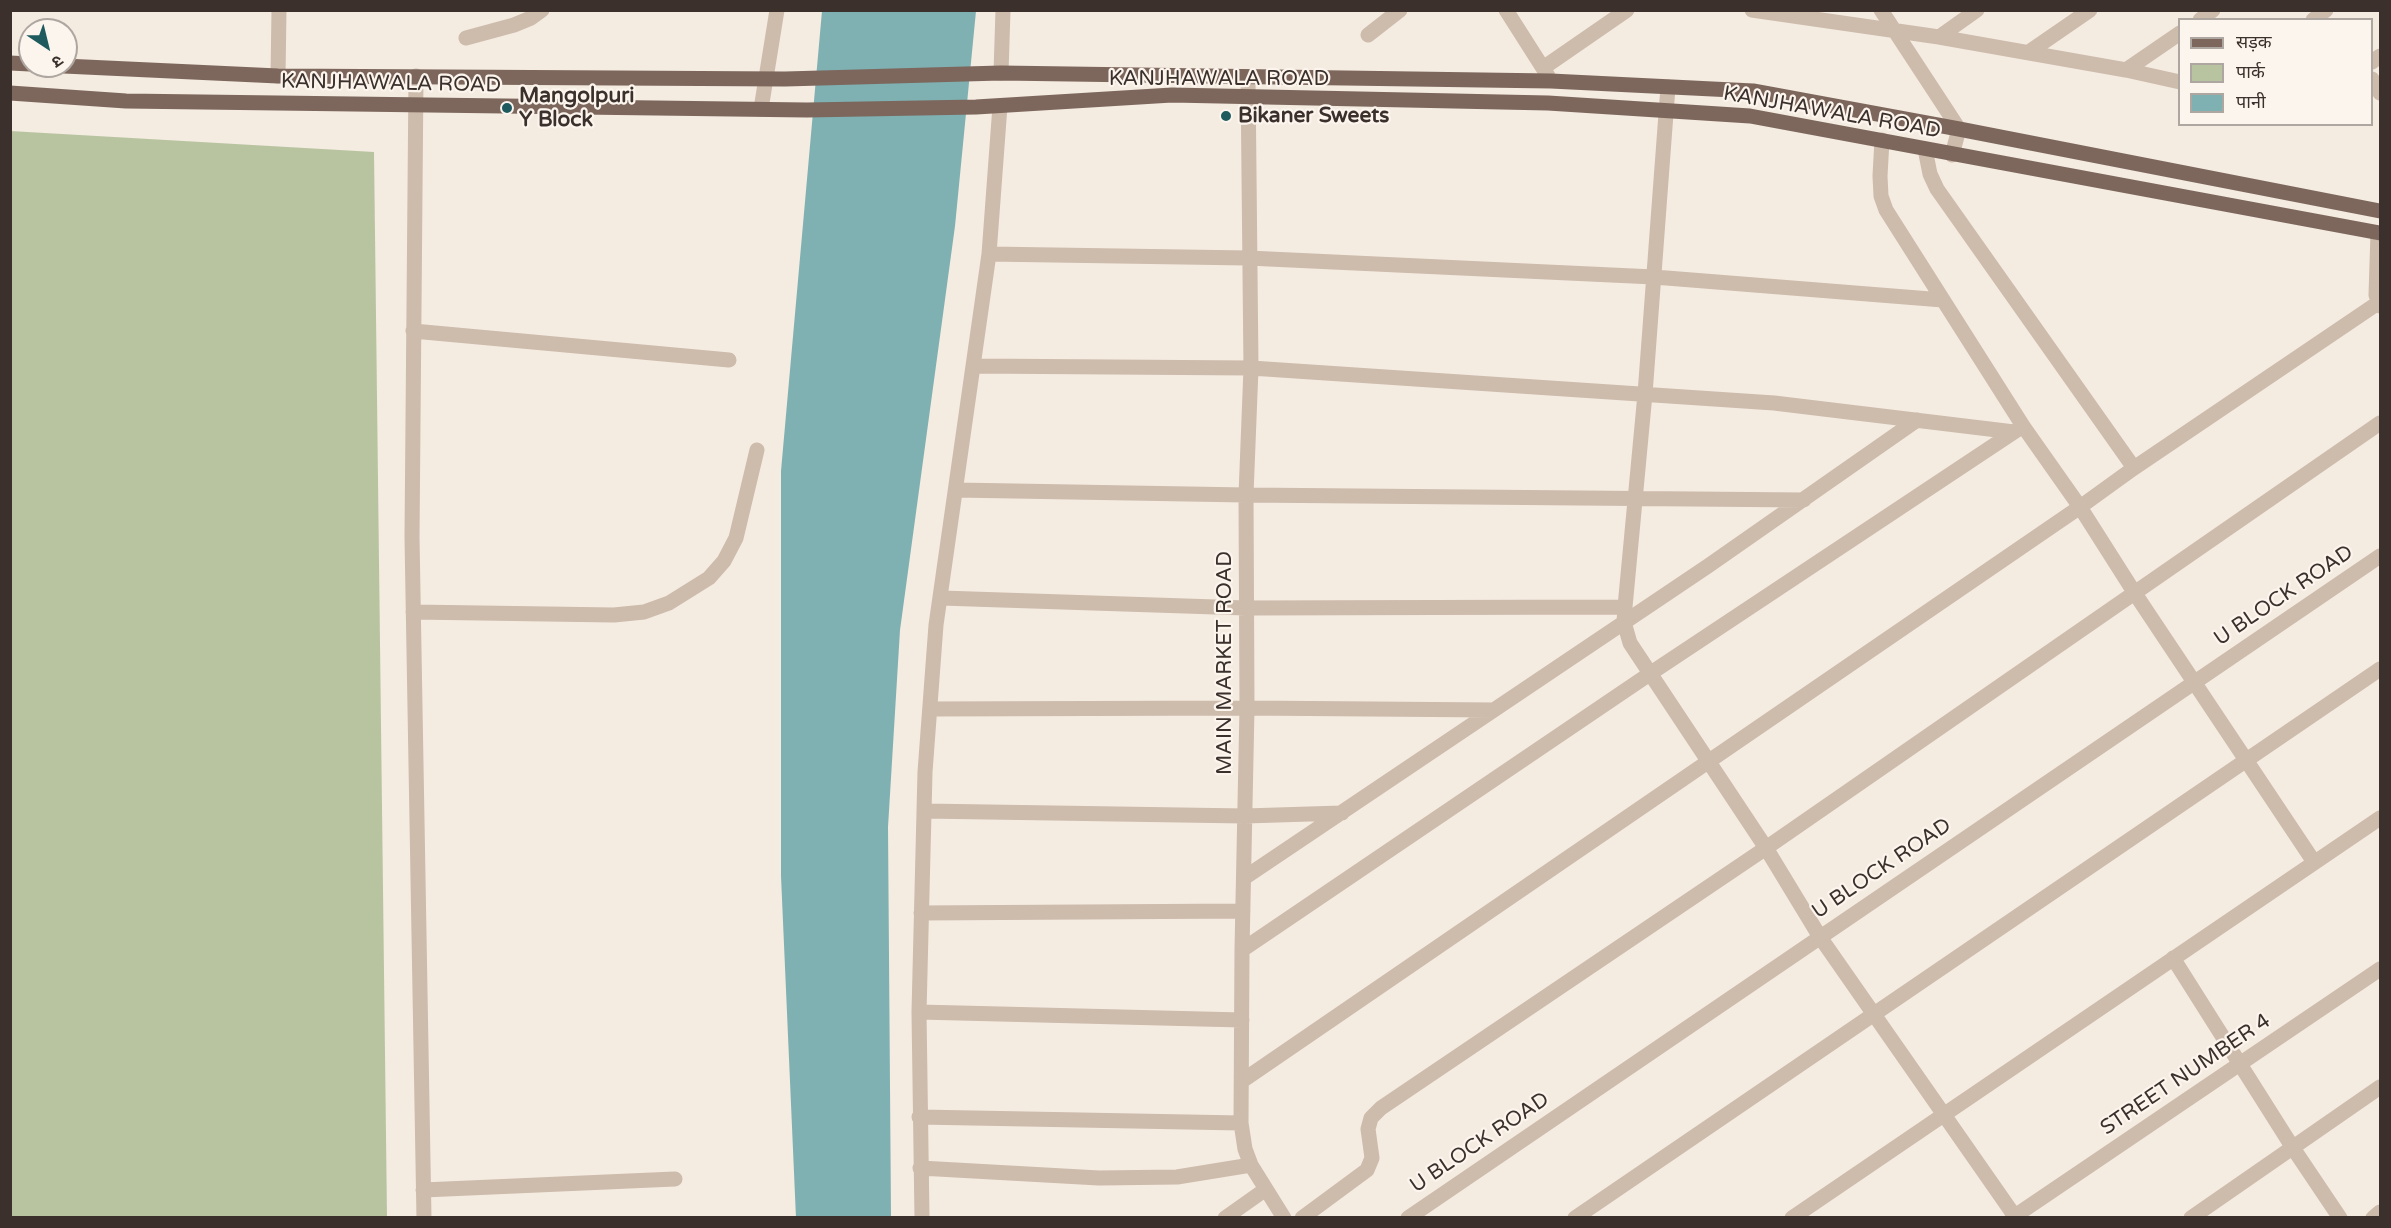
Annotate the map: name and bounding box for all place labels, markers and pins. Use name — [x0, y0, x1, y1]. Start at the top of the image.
place label: Mangolpuri Y Block — [519, 83, 634, 133]
marker: Mangolpuri Y Block — [500, 101, 514, 115]
place label: Bikaner Sweets — [1238, 103, 1389, 129]
marker: Bikaner Sweets — [1219, 109, 1233, 123]

